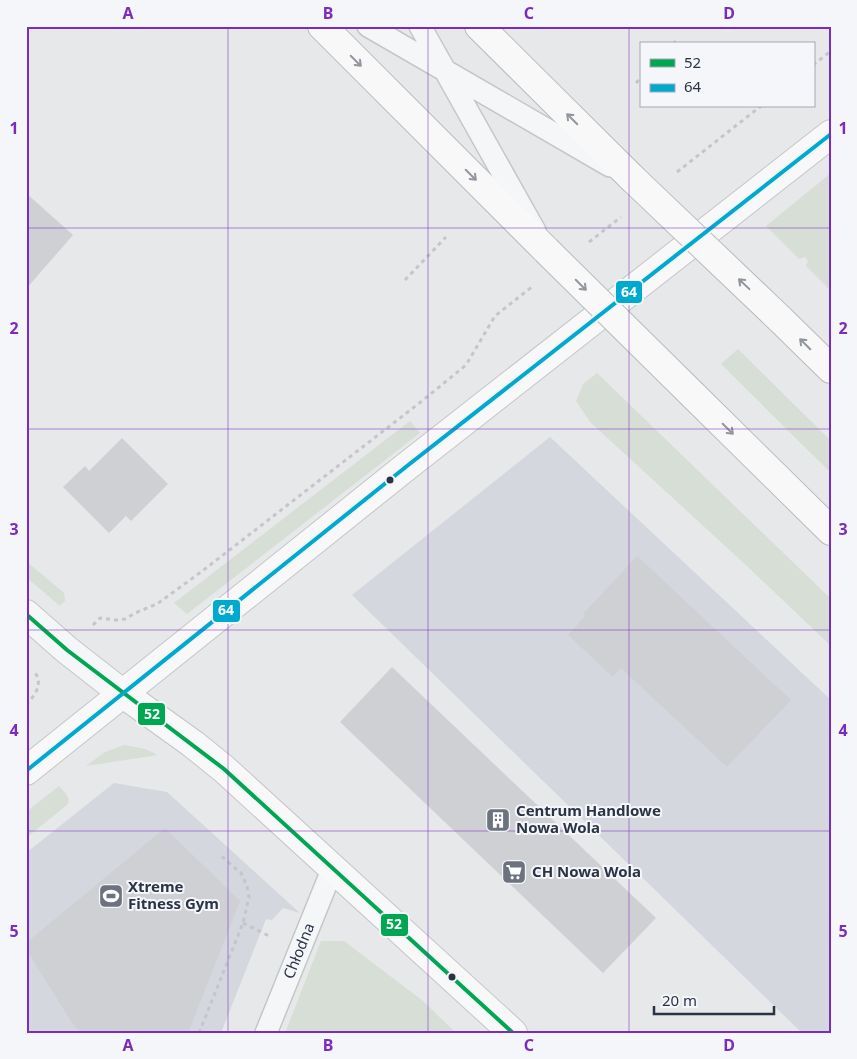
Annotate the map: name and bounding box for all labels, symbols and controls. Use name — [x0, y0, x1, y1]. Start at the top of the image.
text: A — [122, 2, 134, 24]
text: B — [323, 2, 333, 24]
text: C — [524, 2, 534, 24]
text: D — [723, 2, 735, 24]
legend — [640, 42, 814, 108]
text: 52 — [684, 52, 701, 72]
one-way arrow — [350, 54, 362, 67]
text: 64 — [684, 76, 702, 96]
one-way arrow — [566, 113, 579, 125]
text: 1 — [9, 117, 19, 139]
text: 1 — [838, 117, 848, 139]
one-way arrow — [465, 169, 477, 182]
one-way arrow — [575, 278, 587, 291]
one-way arrow — [738, 278, 750, 290]
line badge: 64 — [615, 280, 643, 304]
text: 64 — [621, 282, 637, 301]
text: 2 — [9, 317, 19, 339]
text: 2 — [838, 317, 848, 339]
one-way arrow — [799, 337, 811, 350]
one-way arrow — [722, 423, 734, 436]
unlabelled marker — [385, 475, 395, 485]
text: 3 — [9, 518, 19, 540]
text: 3 — [838, 518, 848, 540]
line badge: 64 — [212, 599, 241, 623]
text: 64 — [218, 600, 234, 619]
line badge: 52 — [137, 702, 166, 726]
text: 52 — [144, 704, 160, 723]
text: 4 — [9, 719, 19, 741]
text: 4 — [838, 719, 848, 741]
place label: Centrum Handlowe Nowa Wola — [516, 800, 661, 837]
building icon: Centrum Handlowe Nowa Wola — [485, 807, 511, 833]
supermarket icon: CH Nowa Wola — [501, 859, 527, 885]
place label: CH Nowa Wola — [532, 861, 641, 881]
place label: Xtreme Fitness Gym — [128, 876, 219, 913]
sports icon: Xtreme Fitness Gym — [98, 883, 124, 909]
line badge: 52 — [380, 913, 409, 937]
text: 52 — [386, 914, 402, 933]
text: 5 — [9, 920, 19, 942]
street label: Chłodna — [278, 920, 318, 982]
text: 5 — [838, 920, 848, 942]
unlabelled marker — [447, 972, 457, 982]
scale bar — [654, 984, 774, 1016]
text: 20 m — [662, 990, 697, 1010]
text: A — [122, 1034, 134, 1056]
text: B — [323, 1034, 333, 1056]
text: C — [524, 1034, 534, 1056]
text: D — [723, 1034, 735, 1056]

